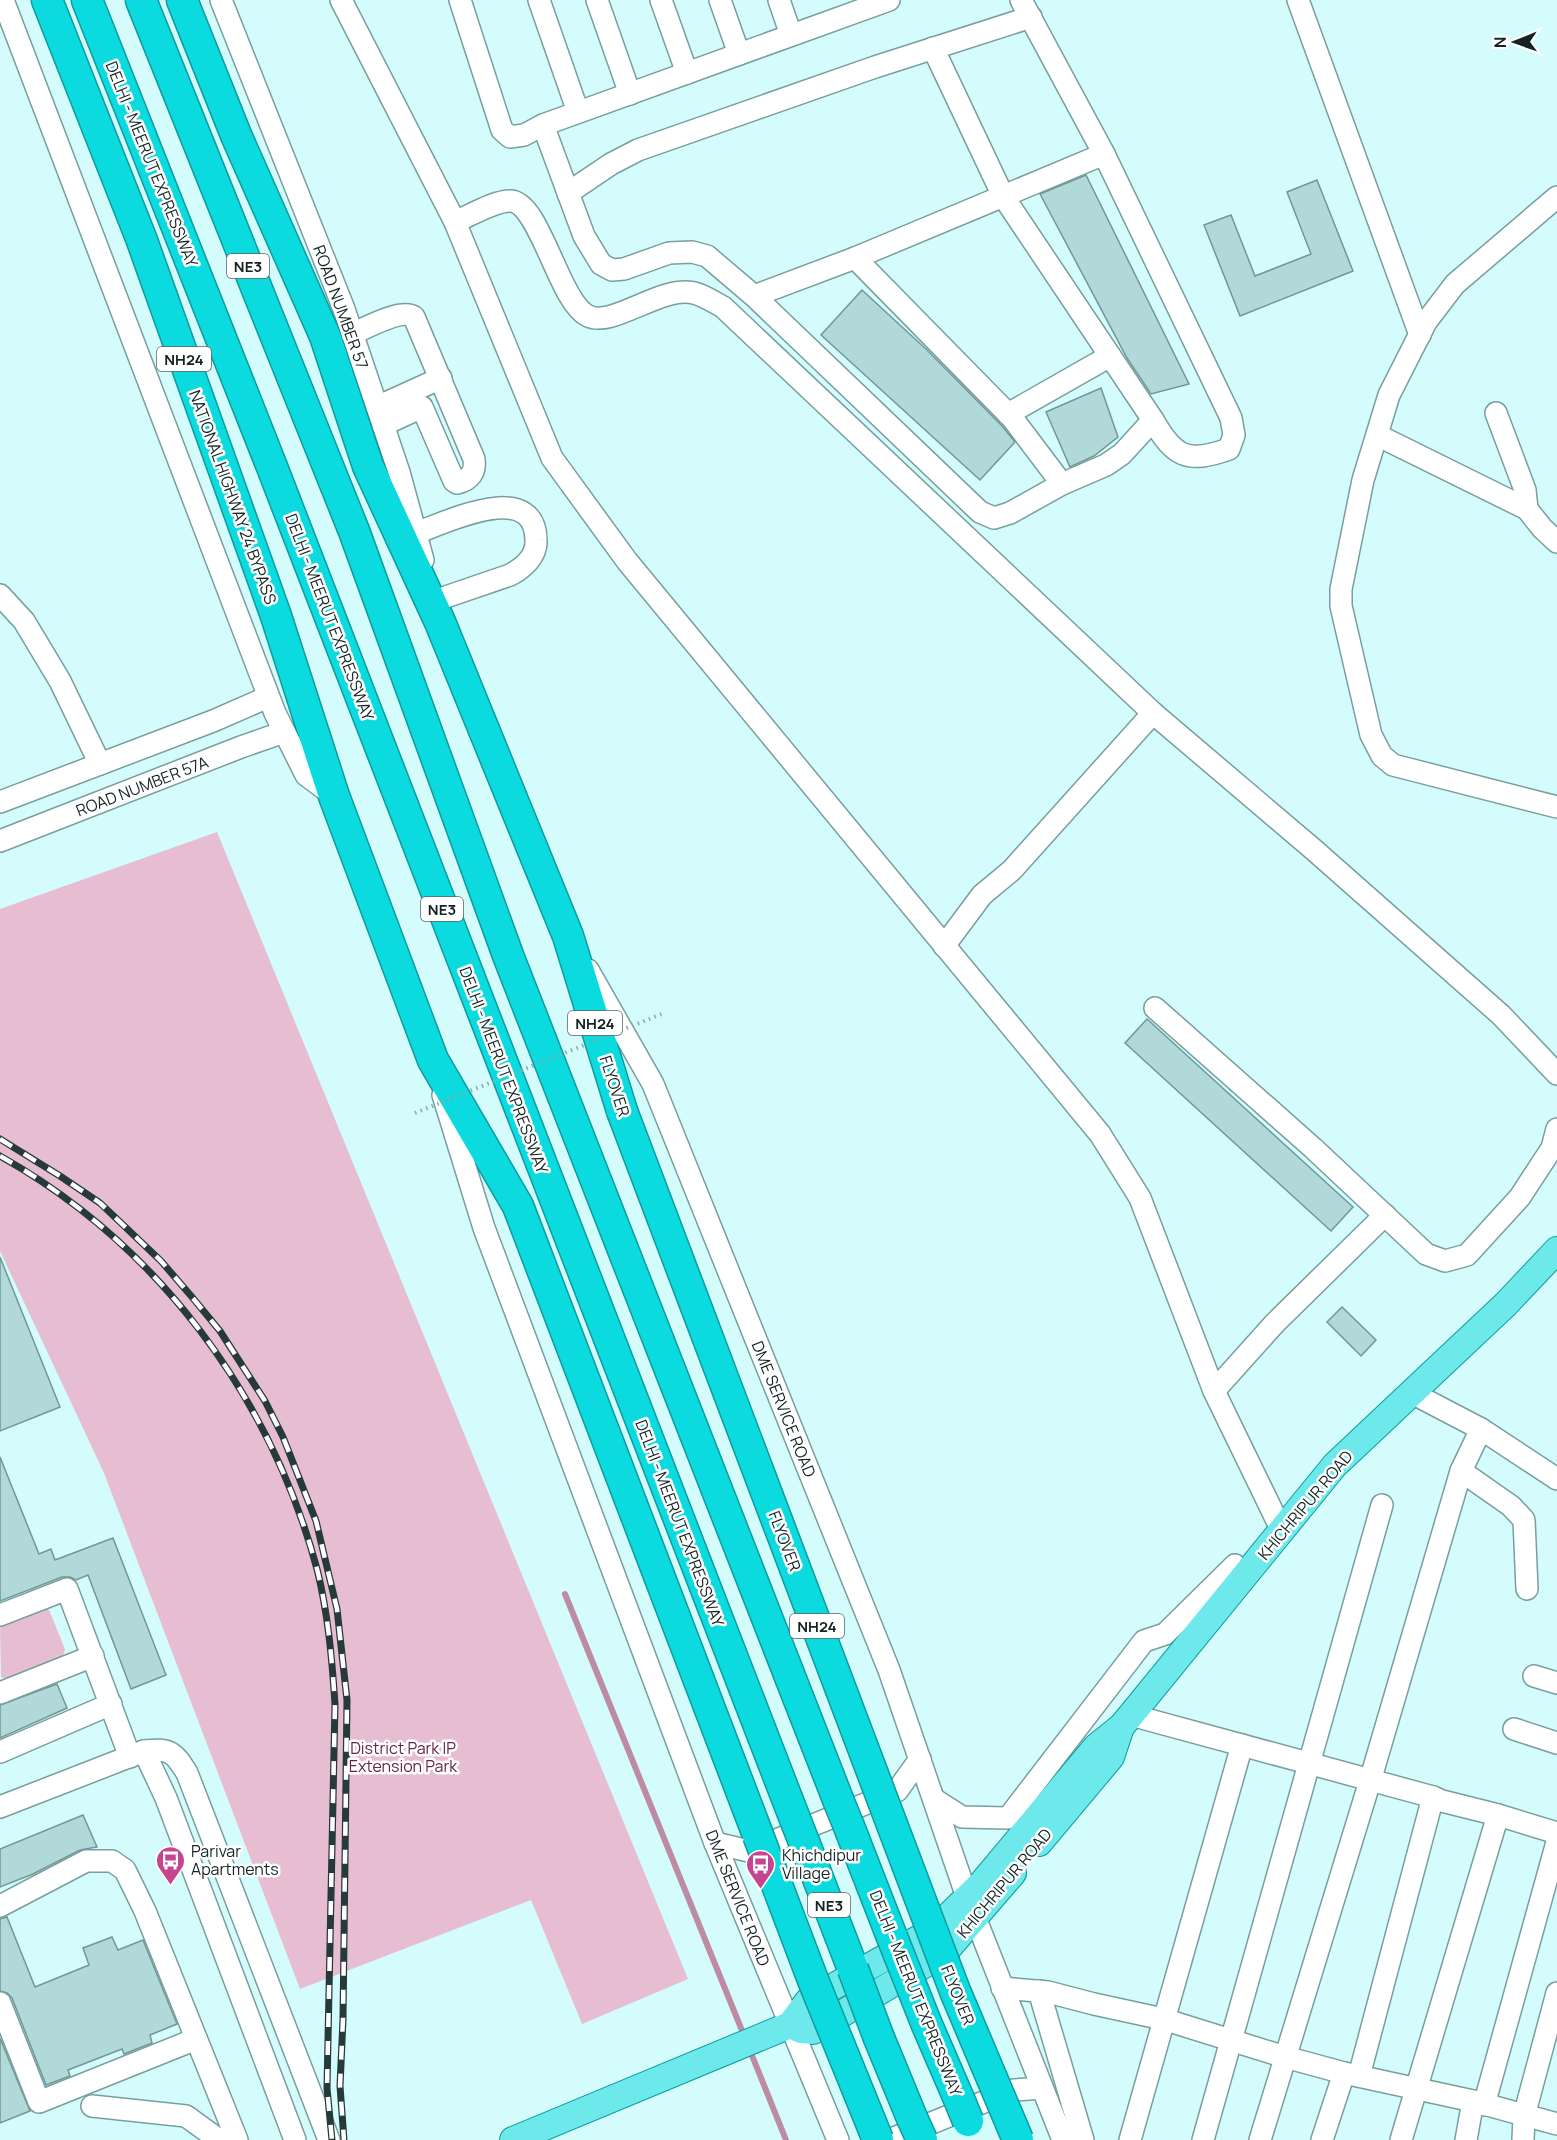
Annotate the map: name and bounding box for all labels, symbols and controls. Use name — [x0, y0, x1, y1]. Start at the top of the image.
north arrow — [1485, 12, 1545, 72]
text: N — [1489, 36, 1511, 48]
street label: DELHI - MEERUT EXPRESSWAY — [101, 58, 203, 270]
street label: ROAD NUMBER 57 — [308, 242, 374, 372]
road number: NE3 — [227, 254, 269, 278]
road number: NH24 — [157, 347, 211, 371]
street label: NATIONAL HIGHWAY 24 BYPASS — [184, 387, 282, 607]
street label: DELHI - MEERUT EXPRESSWAY — [280, 510, 380, 724]
street label: ROAD NUMBER 57A — [73, 751, 211, 821]
road number: NE3 — [421, 897, 463, 921]
street label: DELHI - MEERUT EXPRESSWAY — [454, 963, 554, 1177]
road number: NH24 — [568, 1011, 622, 1035]
street label: FLYOVER — [595, 1053, 635, 1119]
street label: DME SERVICE ROAD — [747, 1338, 821, 1481]
street label: DELHI - MEERUT EXPRESSWAY — [630, 1416, 730, 1630]
street label: KHICHRIPUR ROAD — [1253, 1445, 1358, 1564]
street label: FLYOVER — [763, 1508, 807, 1574]
road number: NH24 — [790, 1614, 844, 1638]
park label: District Park IP Extension Park — [349, 1737, 458, 1777]
street label: KHICHRIPUR ROAD — [952, 1823, 1057, 1942]
street label: DME SERVICE ROAD — [701, 1827, 775, 1970]
place label: Parivar Apartments — [191, 1840, 279, 1880]
bus stop icon: Parivar Apartments — [154, 1844, 186, 1886]
place label: Khichdipur Village — [782, 1844, 861, 1884]
bus stop icon: Khichdipur Village — [745, 1848, 777, 1890]
street label: DELHI - MEERUT EXPRESSWAY — [865, 1887, 967, 2099]
road number: NE3 — [808, 1893, 850, 1917]
street label: FLYOVER — [936, 1962, 980, 2028]

